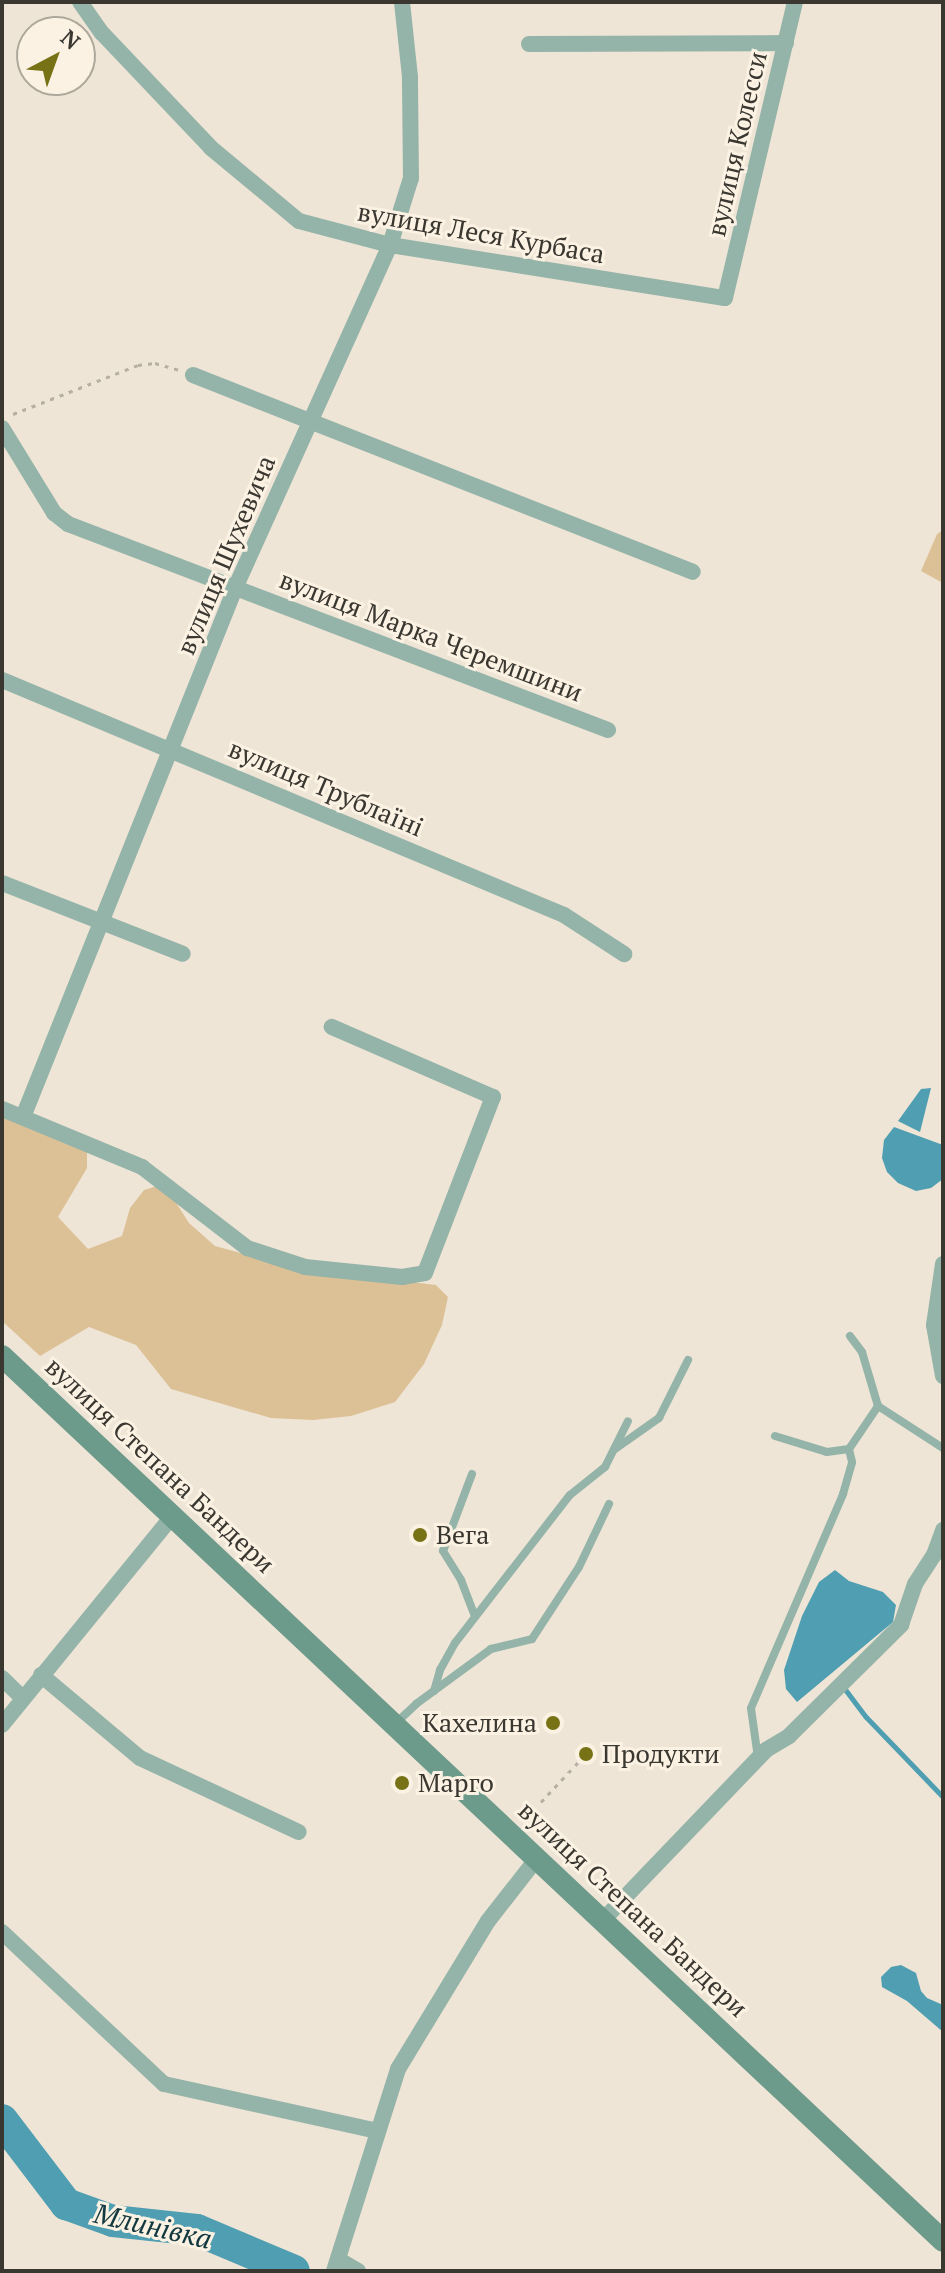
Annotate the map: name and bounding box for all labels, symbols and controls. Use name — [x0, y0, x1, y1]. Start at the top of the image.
north arrow — [16, 16, 96, 96]
text: N — [55, 23, 87, 55]
street label: вулиця Колесси — [701, 48, 773, 240]
street label: вулиця Леся Курбаса — [355, 196, 607, 270]
street label: вулиця Шухевича — [170, 451, 282, 659]
street label: вулиця Марка Черемшини — [275, 564, 587, 708]
street label: вулиця Трублаїні — [224, 733, 428, 843]
street label: вулиця Степана Бандери — [39, 1351, 281, 1579]
place label: Вега — [436, 1519, 489, 1551]
marker: Вега — [411, 1526, 429, 1544]
place label: Кахелина — [422, 1707, 537, 1739]
marker: Кахелина — [544, 1714, 562, 1732]
place label: Продукти — [602, 1738, 720, 1770]
marker: Продукти — [577, 1745, 595, 1763]
place label: Марго — [418, 1767, 494, 1799]
marker: Марго — [393, 1774, 411, 1792]
street label: вулиця Степана Бандери — [512, 1795, 754, 2023]
water label: Млинівка — [91, 2196, 215, 2256]

